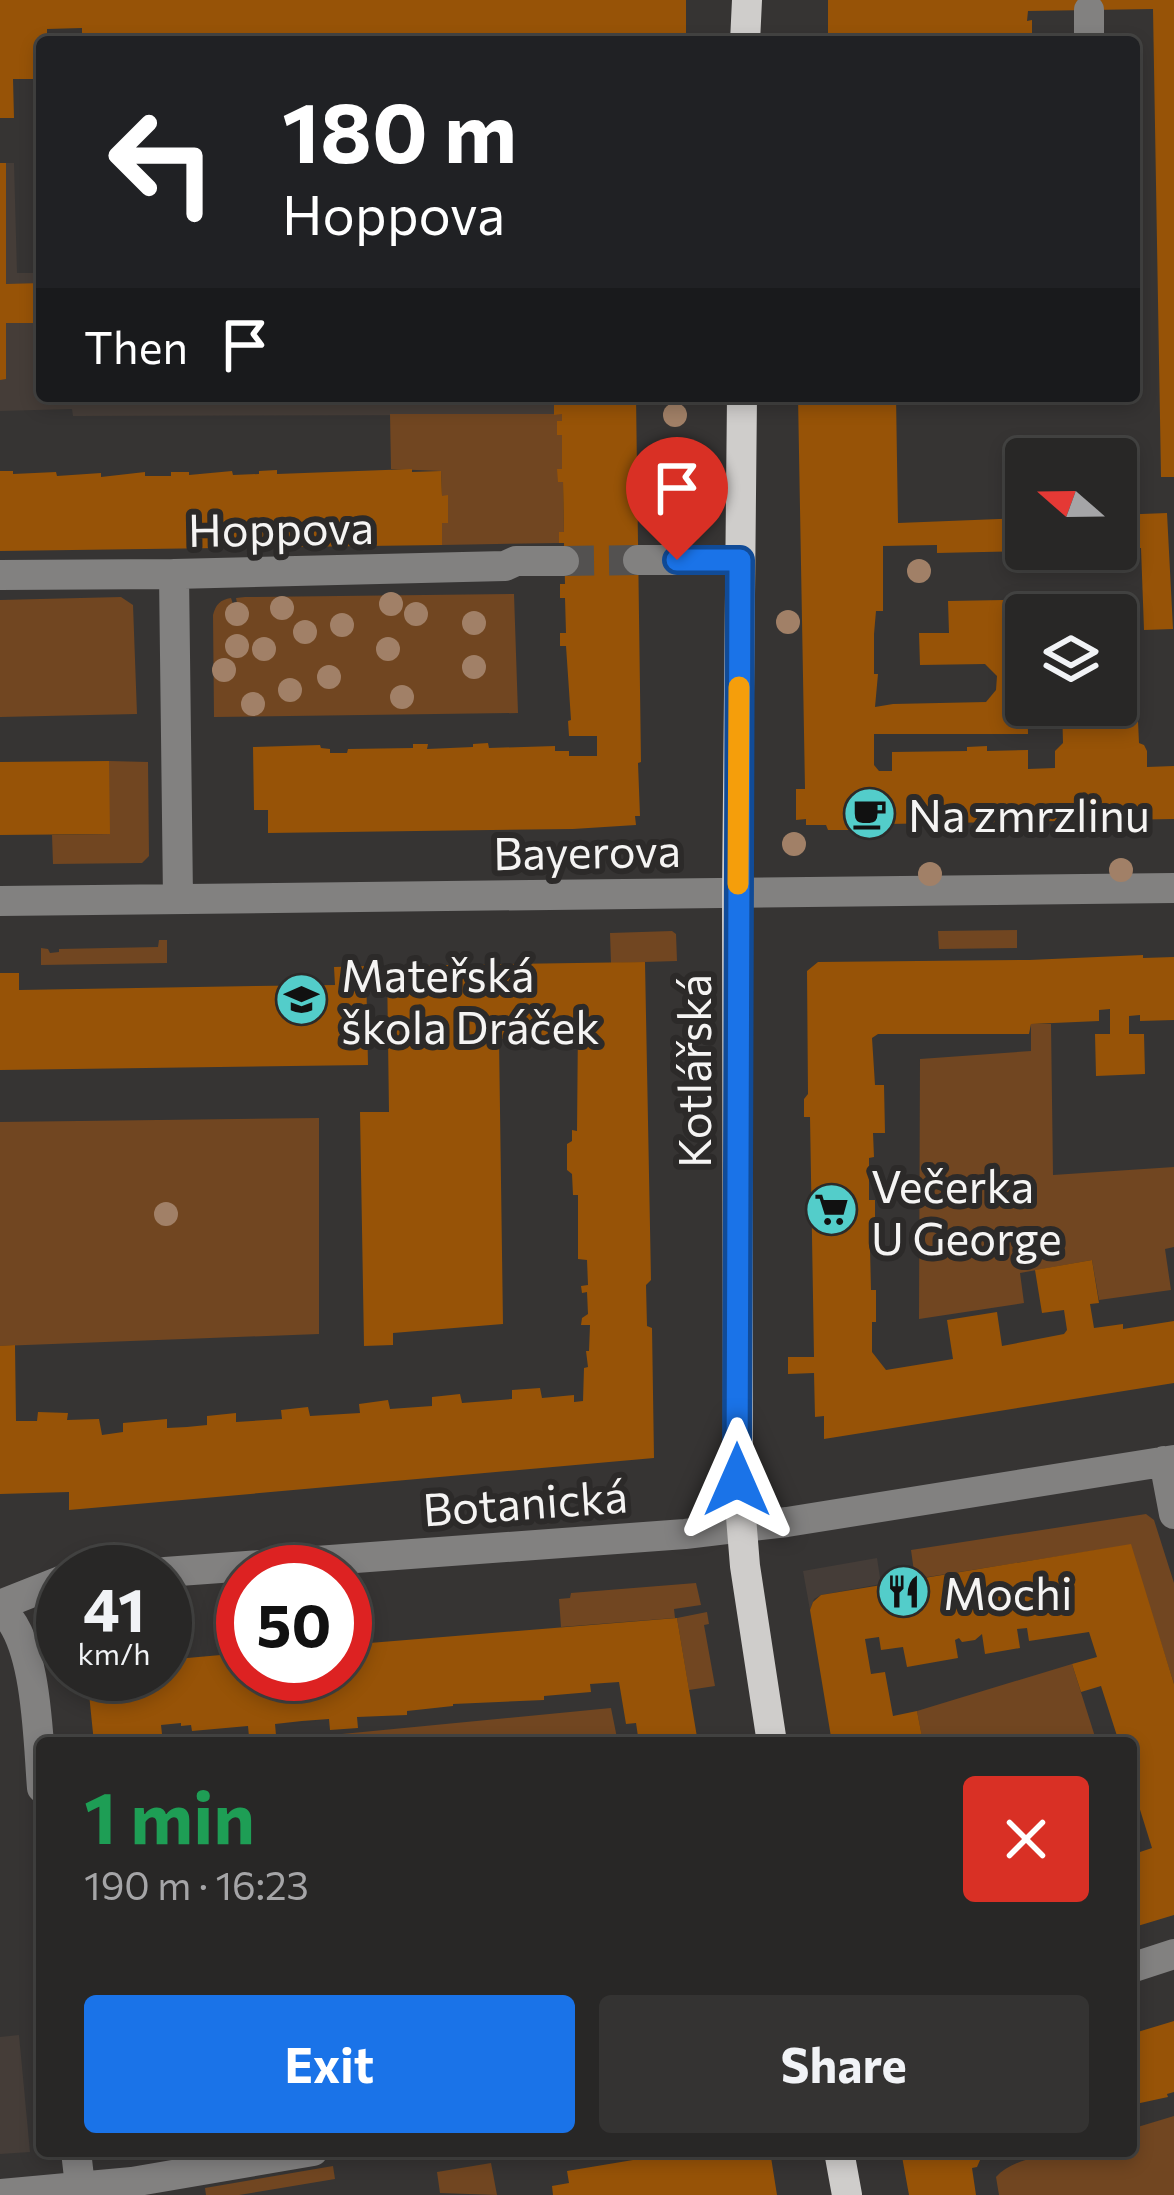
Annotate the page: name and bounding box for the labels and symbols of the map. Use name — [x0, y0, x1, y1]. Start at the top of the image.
pin — [626, 437, 728, 560]
north arrow — [1005, 438, 1137, 570]
street label: Hoppova — [187, 498, 375, 556]
cafe icon: Na zmrzlinu — [841, 785, 897, 841]
place label: Na zmrzlinu — [908, 786, 1150, 841]
street label: Bayerova — [493, 821, 681, 879]
place label: Mateřská škola Dráček — [341, 946, 600, 1053]
school or university icon: Mateřská škola Dráček — [274, 971, 330, 1027]
street label: Kotlářská — [665, 974, 720, 1168]
place label: Večerka U George — [871, 1157, 1062, 1264]
supermarket icon: Večerka U George — [804, 1182, 860, 1238]
position arrow — [674, 1417, 800, 1543]
street label: Botanická — [421, 1466, 629, 1536]
speed limit sign: 50 — [216, 1545, 372, 1701]
restaurant icon: Mochi — [876, 1563, 932, 1619]
place label: Mochi — [943, 1564, 1072, 1619]

